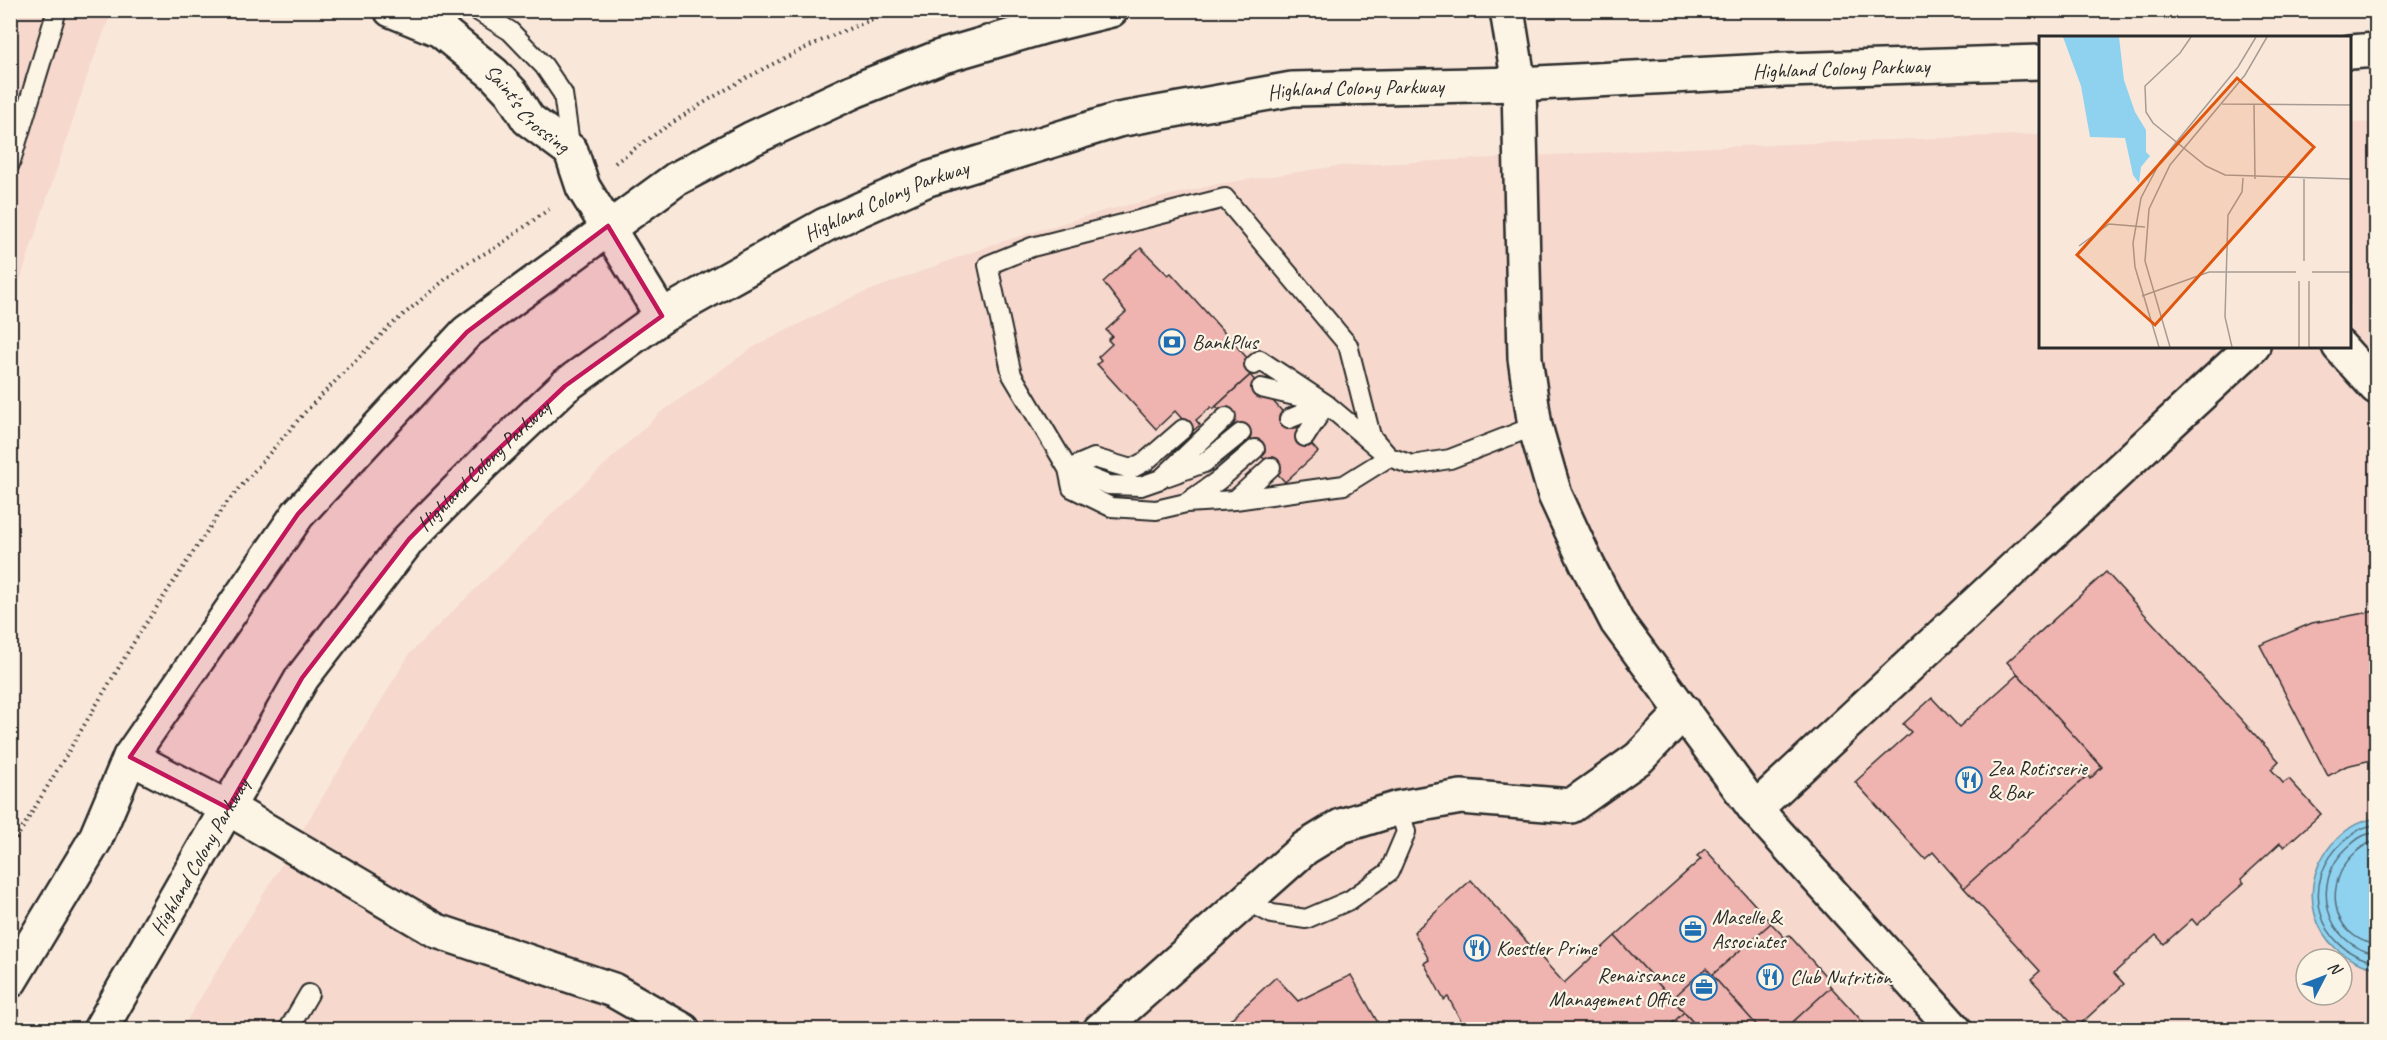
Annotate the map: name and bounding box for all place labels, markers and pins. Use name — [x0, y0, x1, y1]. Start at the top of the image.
bank icon: BankPlus — [1157, 327, 1187, 357]
place label: BankPlus — [1192, 329, 1259, 355]
place label: Zea Rotisserie & Bar — [1988, 755, 2089, 805]
restaurant icon: Zea Rotisserie & Bar — [1954, 765, 1984, 795]
place label: Maselle & Associates — [1712, 904, 1787, 954]
office icon: Maselle & Associates — [1678, 914, 1708, 944]
restaurant icon: Koestler Prime — [1462, 933, 1492, 963]
place label: Koestler Prime — [1496, 935, 1598, 961]
place label: Renaissance Management Office — [1549, 962, 1686, 1012]
restaurant icon: Club Nutrition — [1755, 962, 1785, 992]
place label: Club Nutrition — [1790, 964, 1893, 990]
office icon: Renaissance Management Office — [1689, 972, 1719, 1002]

